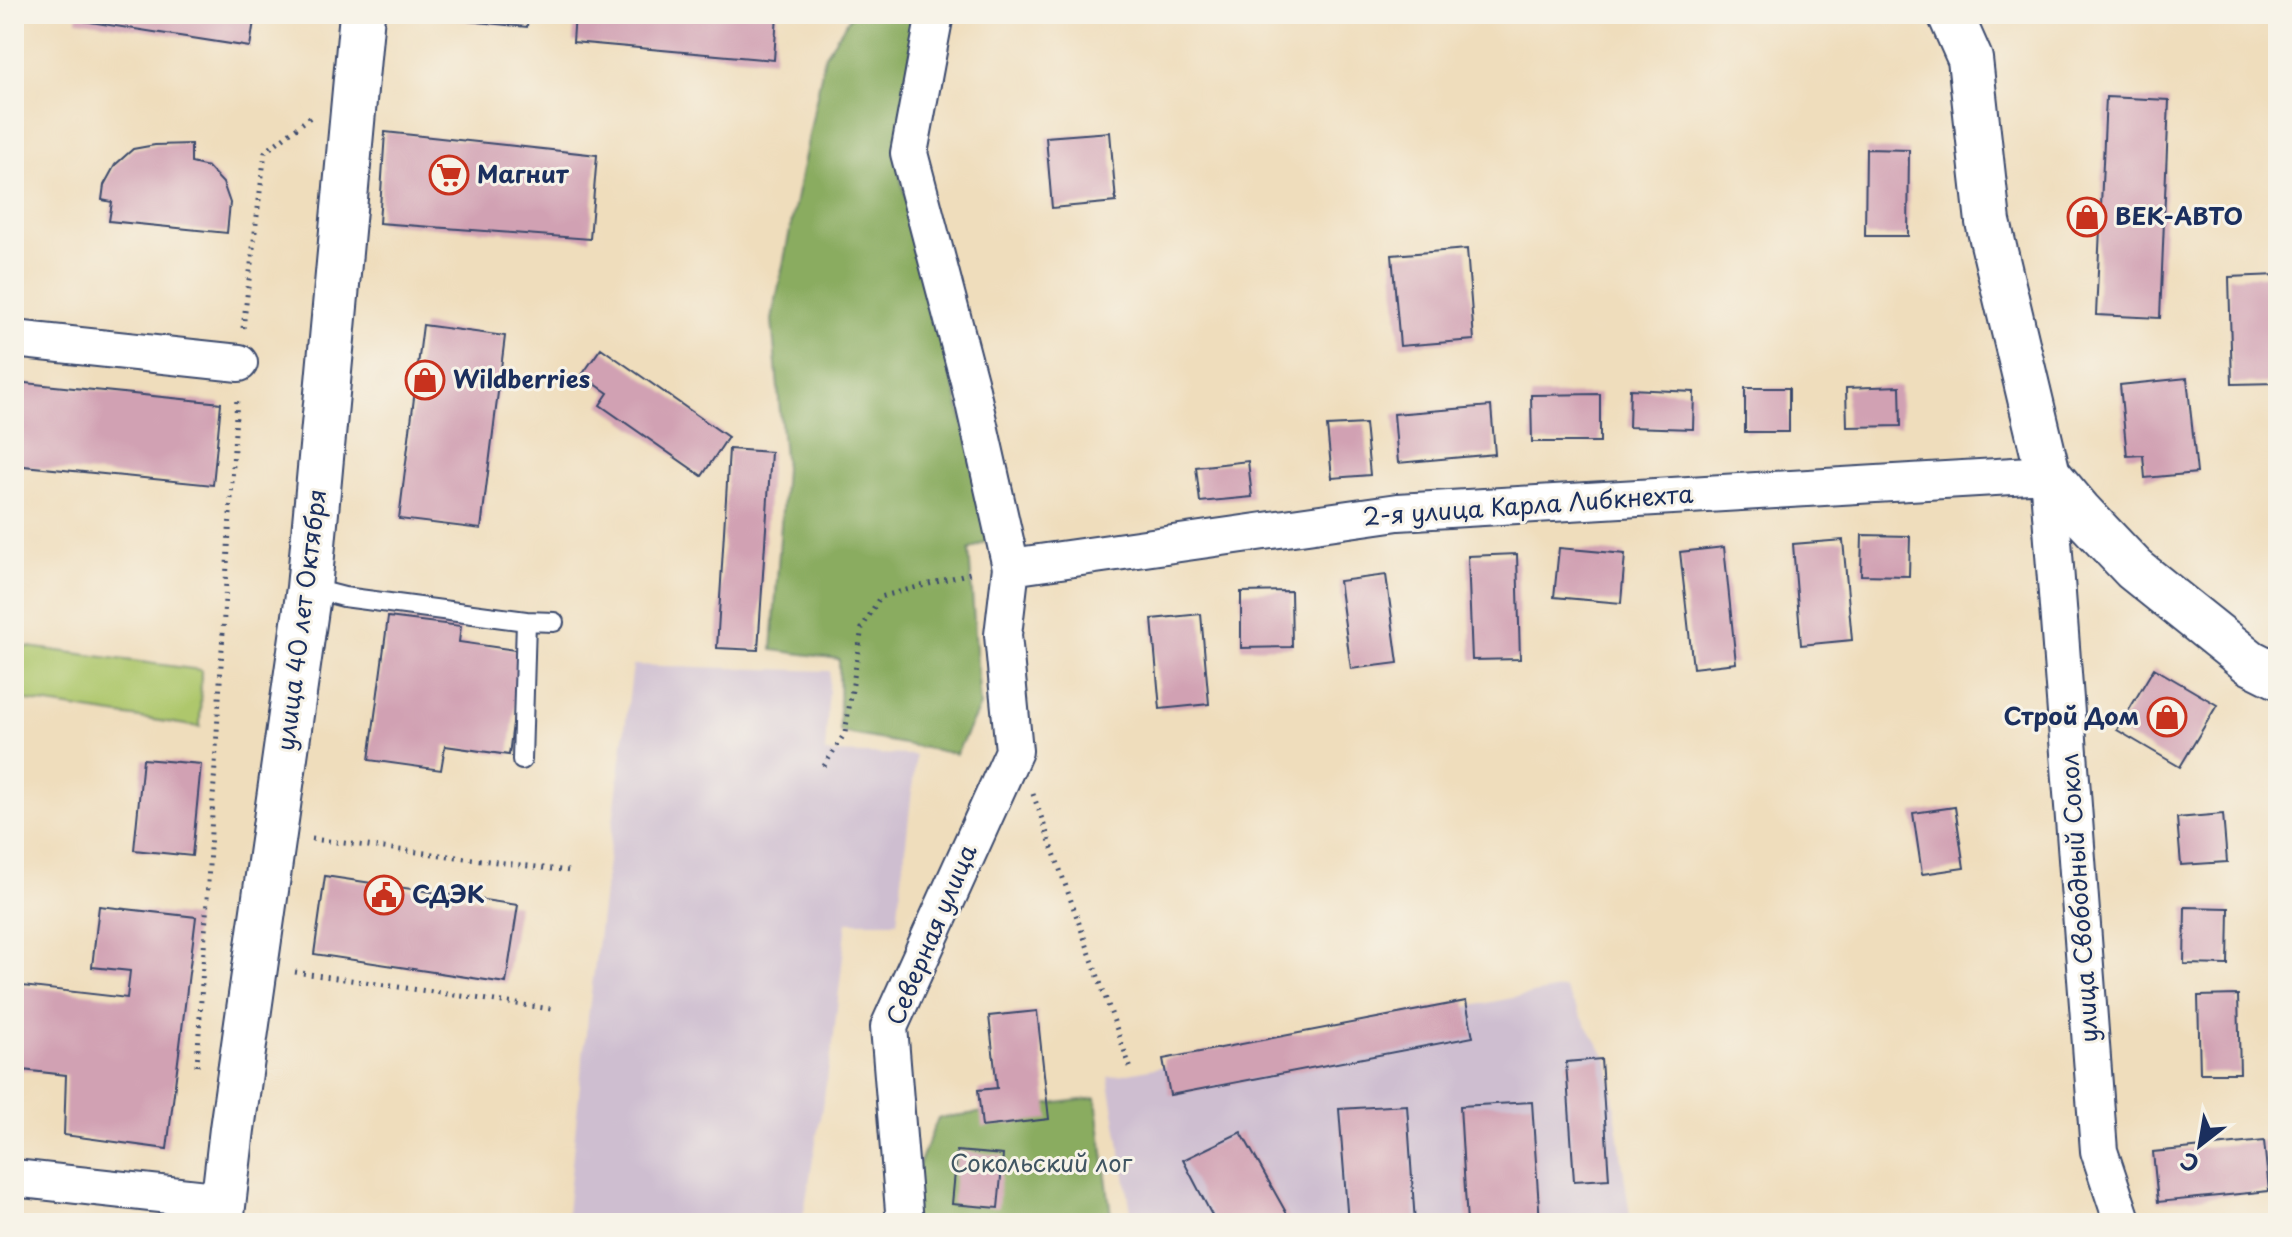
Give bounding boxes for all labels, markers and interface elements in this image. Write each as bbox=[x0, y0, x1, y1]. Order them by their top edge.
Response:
supermarket icon: Магнит bbox=[428, 154, 470, 196]
place label: Магнит bbox=[477, 155, 570, 191]
shop icon: ВЕК-АВТО bbox=[2066, 196, 2108, 238]
place label: ВЕК-АВТО bbox=[2115, 197, 2243, 233]
shop icon: Wildberries bbox=[404, 359, 446, 401]
place label: Wildberries bbox=[453, 360, 590, 396]
street label: 2-я улица Карла Либкнехта bbox=[1361, 475, 1694, 534]
street label: улица 40 лет Октября bbox=[266, 487, 334, 753]
shop icon: Строй Дом bbox=[2146, 696, 2188, 738]
place label: Строй Дом bbox=[2003, 697, 2139, 733]
street label: улица Свободный Сокол bbox=[2050, 752, 2106, 1044]
street label: Северная улица bbox=[876, 838, 984, 1030]
public building icon: СДЭК bbox=[363, 874, 405, 916]
place label: СДЭК bbox=[412, 875, 485, 911]
north arrow bbox=[2160, 1105, 2240, 1185]
park label: Сокольский лог bbox=[950, 1144, 1132, 1180]
text: С bbox=[2173, 1145, 2205, 1182]

